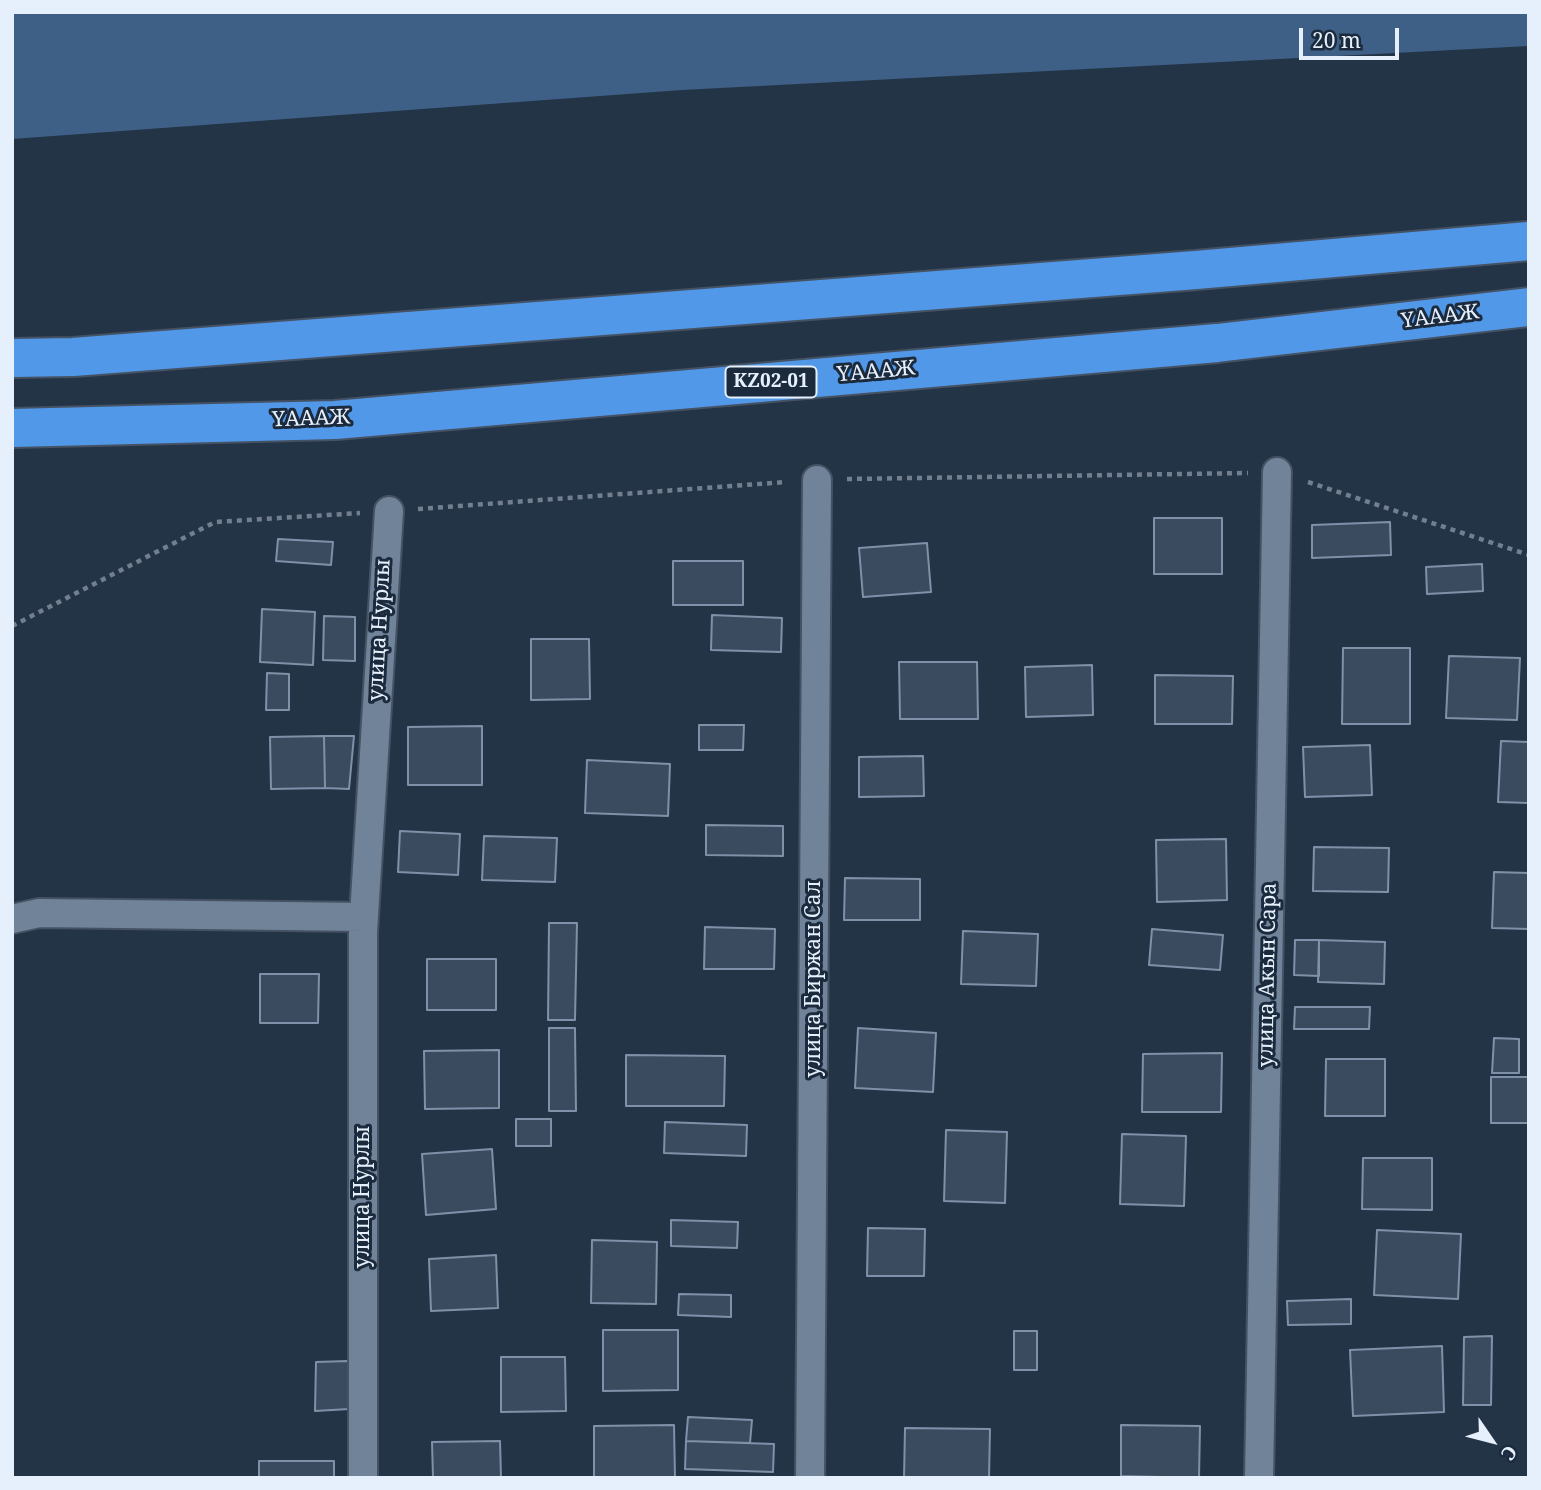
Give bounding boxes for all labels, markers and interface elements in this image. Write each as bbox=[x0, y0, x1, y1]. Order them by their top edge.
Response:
scale bar bbox=[1303, 14, 1403, 58]
text: 20 m bbox=[1312, 26, 1361, 54]
street label: ҮАААЖ bbox=[1400, 300, 1480, 334]
street label: ҮАААЖ bbox=[836, 356, 916, 388]
road number: KZ02-01 bbox=[726, 366, 816, 398]
street label: ҮАААЖ bbox=[272, 405, 350, 433]
street label: улица Нурлы bbox=[364, 558, 396, 702]
street label: улица Биржан Сал bbox=[801, 880, 827, 1078]
street label: улица Акын Сара bbox=[1254, 883, 1282, 1067]
street label: улица Нурлы bbox=[350, 1126, 376, 1268]
north arrow bbox=[1457, 1406, 1527, 1476]
text: С bbox=[1495, 1440, 1523, 1466]

